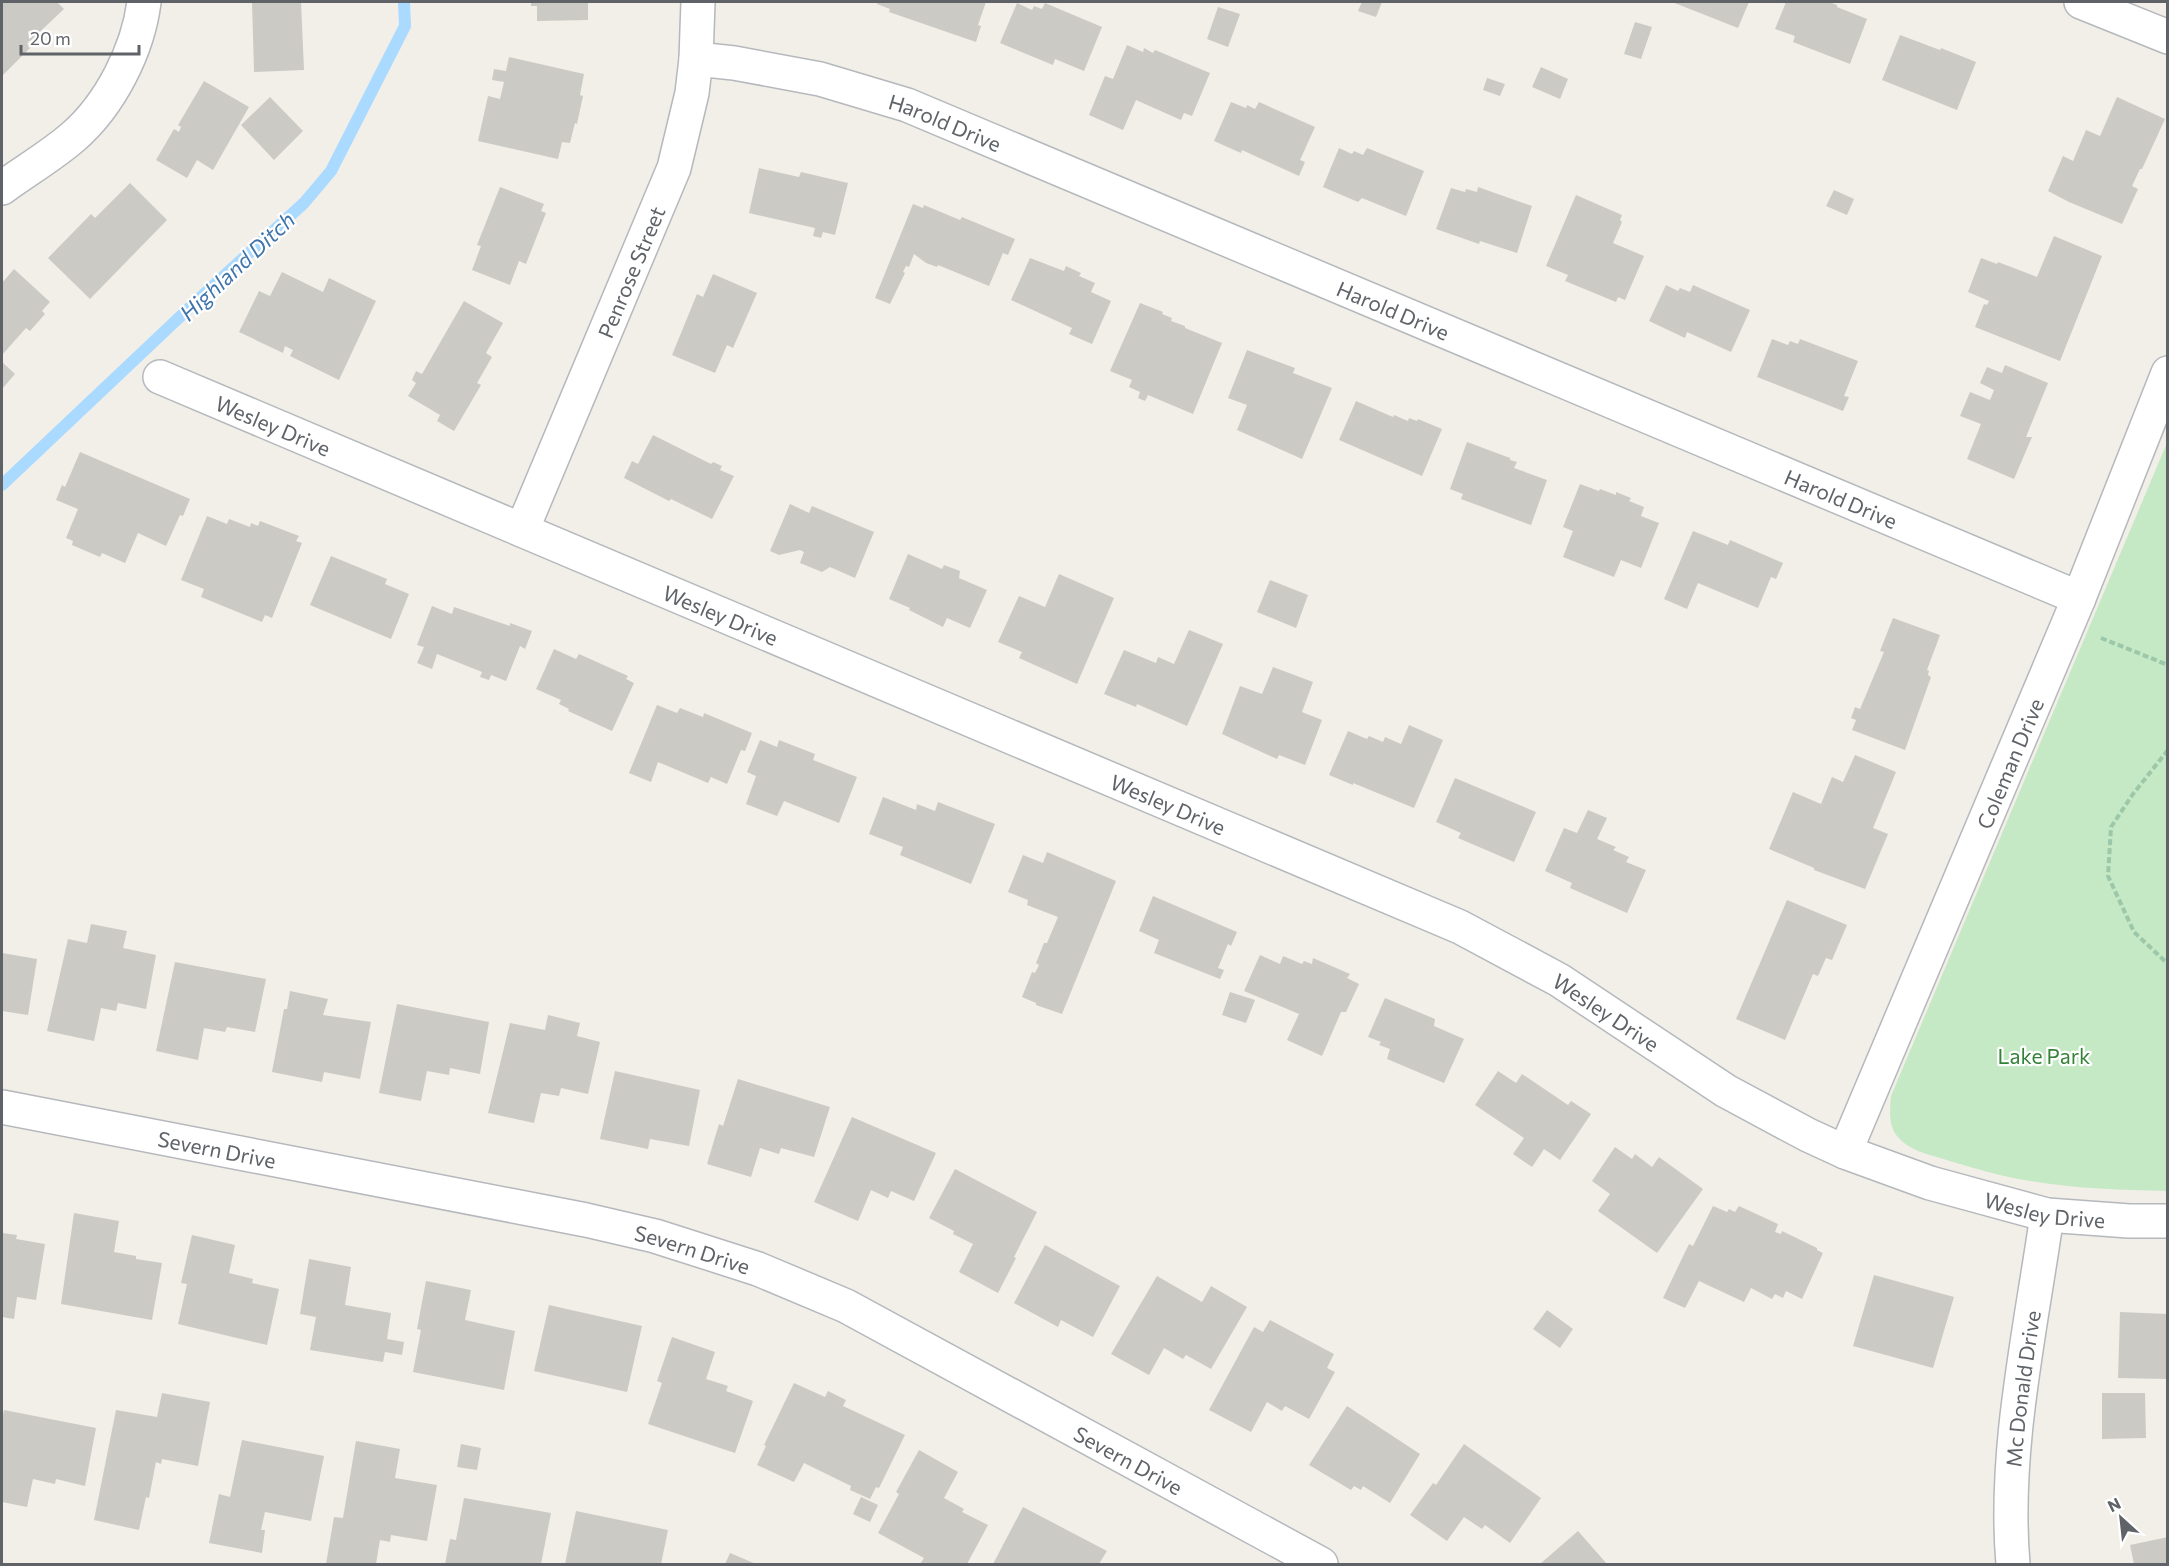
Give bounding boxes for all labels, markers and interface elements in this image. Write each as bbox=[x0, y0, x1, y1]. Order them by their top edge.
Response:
scale bar bbox=[21, 18, 140, 56]
text: 20 m bbox=[30, 27, 71, 49]
street label: Harold Drive bbox=[886, 88, 1005, 156]
street label: Penrose Street bbox=[592, 202, 669, 341]
water label: Highland Ditch bbox=[174, 206, 300, 326]
street label: Harold Drive bbox=[1333, 275, 1453, 344]
street label: Wesley Drive bbox=[212, 390, 335, 460]
street label: Harold Drive bbox=[1781, 463, 1901, 533]
street label: Wesley Drive bbox=[660, 579, 782, 650]
street label: Coleman Drive bbox=[1971, 694, 2048, 832]
street label: Wesley Drive bbox=[1107, 768, 1230, 839]
street label: Wesley Drive bbox=[1549, 967, 1664, 1056]
park label: Lake Park bbox=[1998, 1043, 2090, 1068]
street label: Severn Drive bbox=[156, 1125, 278, 1172]
street label: Wesley Drive bbox=[1982, 1186, 2106, 1232]
street label: Severn Drive bbox=[632, 1219, 753, 1278]
street label: Mc Donald Drive bbox=[2000, 1308, 2044, 1468]
street label: Severn Drive bbox=[1070, 1420, 1187, 1499]
north arrow bbox=[2091, 1488, 2151, 1548]
text: N bbox=[2104, 1493, 2124, 1515]

